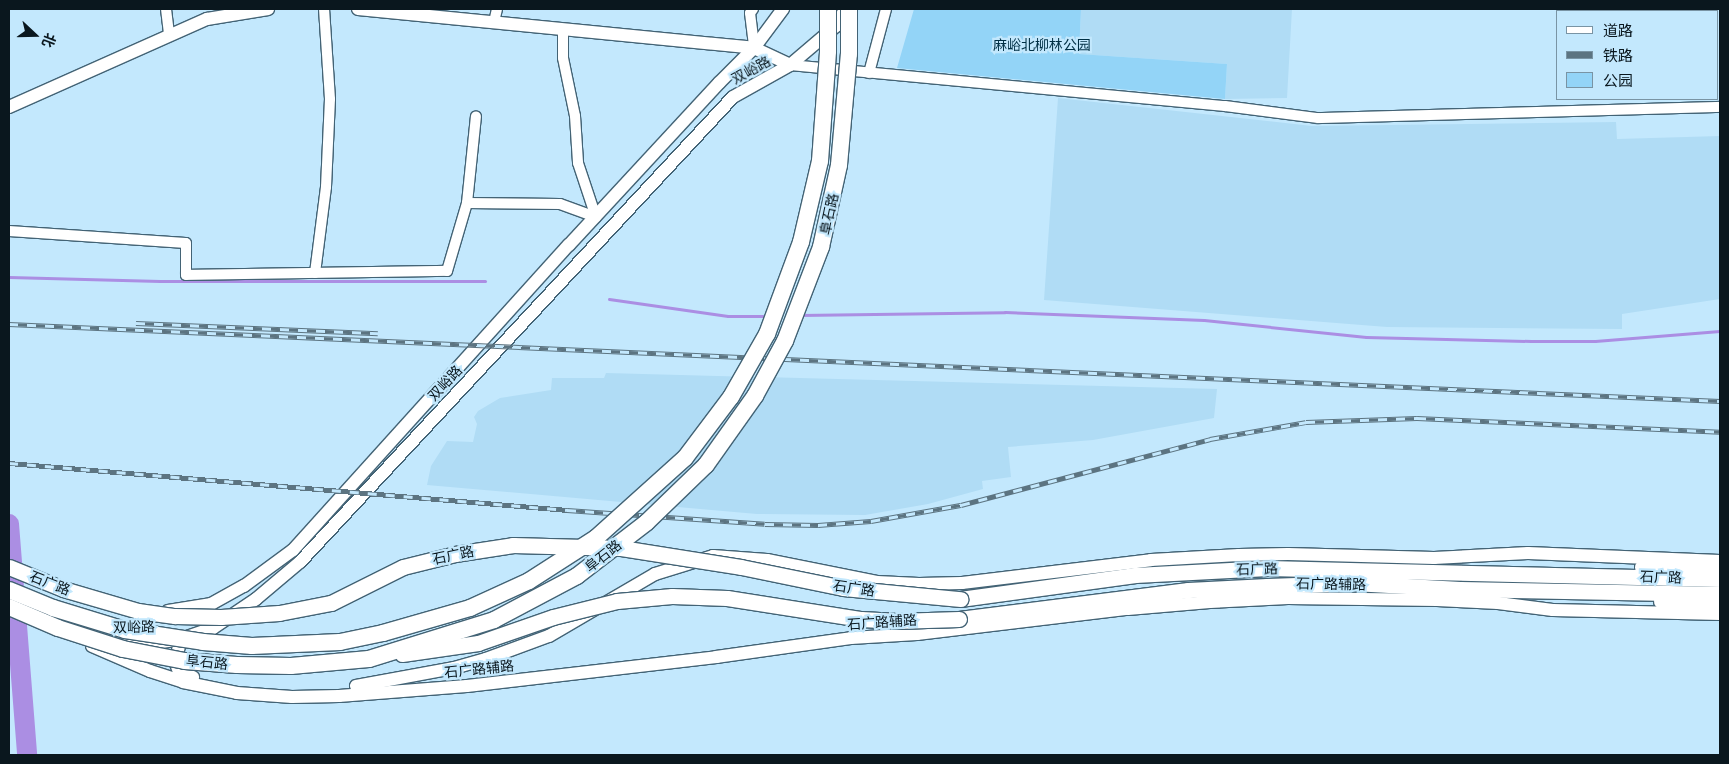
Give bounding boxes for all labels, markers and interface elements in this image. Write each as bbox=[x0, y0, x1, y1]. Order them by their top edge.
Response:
north arrow bbox=[10, 10, 60, 60]
legend bbox=[1556, 10, 1719, 100]
text: 道路 bbox=[1603, 22, 1633, 40]
text: 北 bbox=[39, 31, 59, 50]
park label: 麻峪北柳林公园 bbox=[993, 37, 1091, 53]
text: 铁路 bbox=[1603, 47, 1633, 65]
street label: 双峪路 bbox=[729, 52, 773, 88]
text: 公园 bbox=[1603, 72, 1633, 90]
street label: 阜石路 bbox=[816, 192, 842, 236]
street label: 双峪路 bbox=[425, 362, 465, 404]
street label: 阜石路 bbox=[581, 536, 625, 576]
street label: 石广路 bbox=[431, 542, 475, 568]
street label: 石广路 bbox=[1236, 560, 1278, 578]
street label: 石广路 bbox=[27, 568, 73, 598]
street label: 石广路 bbox=[1640, 568, 1682, 586]
street label: 石广路辅路 bbox=[1296, 575, 1366, 593]
street label: 石广路 bbox=[832, 577, 876, 599]
street label: 石广路辅路 bbox=[846, 611, 918, 633]
street label: 双峪路 bbox=[113, 618, 155, 636]
street label: 阜石路 bbox=[185, 651, 229, 673]
street label: 石广路辅路 bbox=[443, 657, 515, 681]

